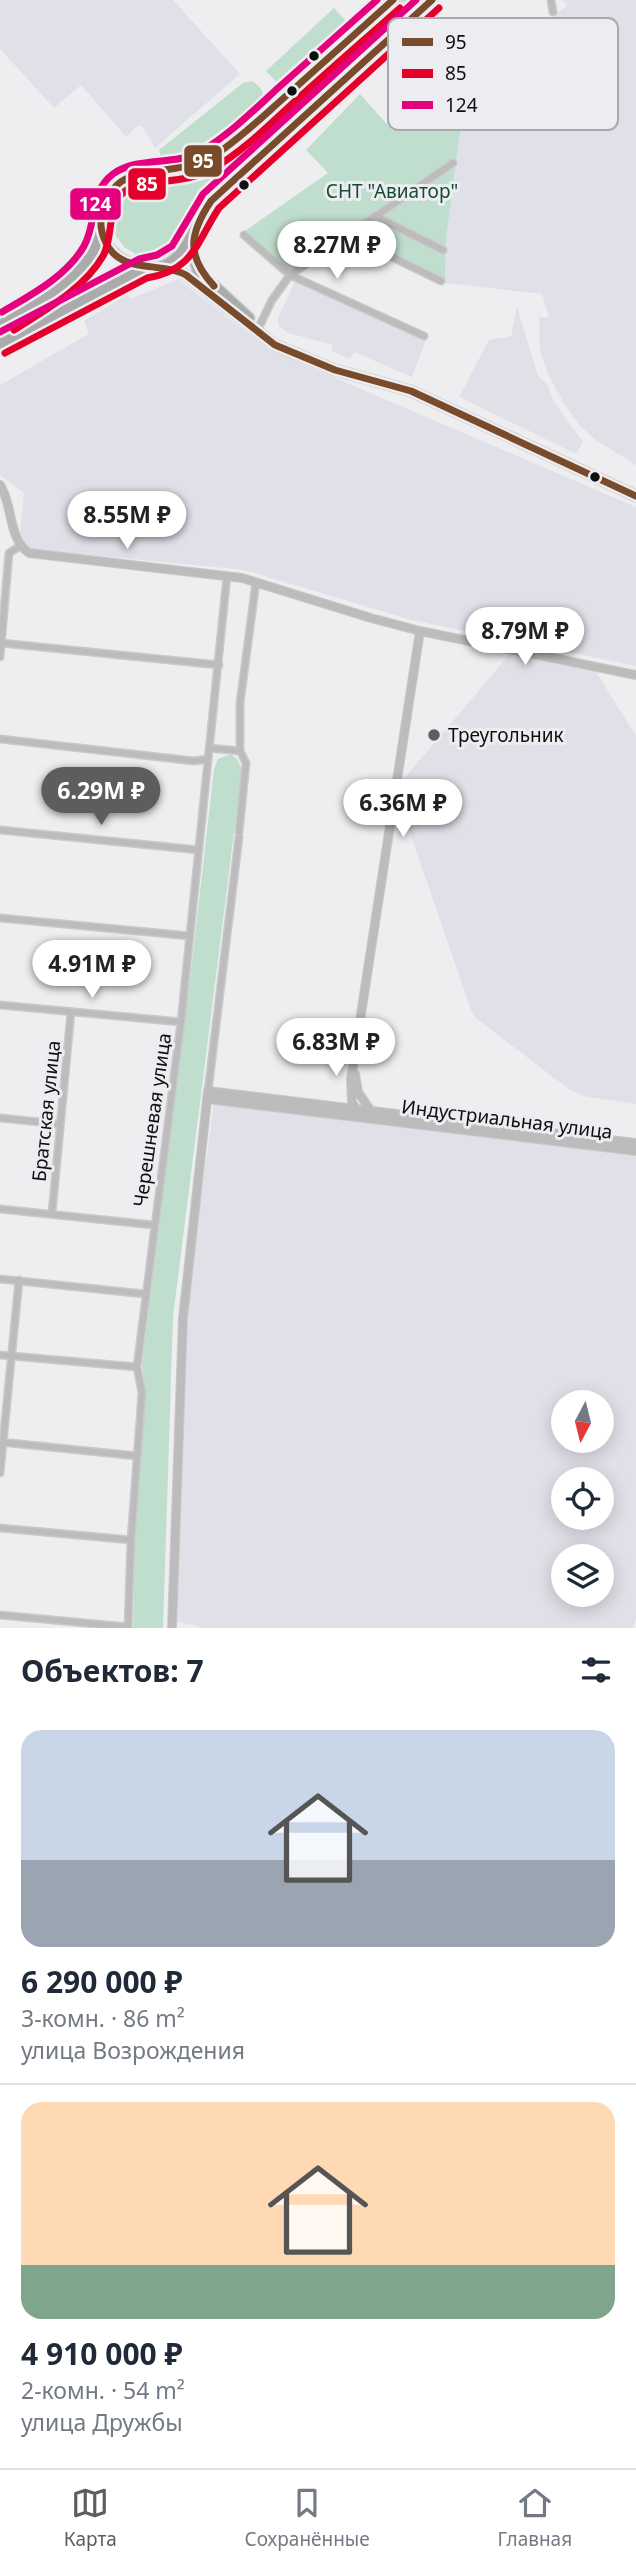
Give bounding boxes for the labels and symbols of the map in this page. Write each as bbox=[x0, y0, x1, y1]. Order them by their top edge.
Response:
legend bbox=[388, 18, 618, 130]
text: 95 bbox=[445, 29, 467, 55]
unlabelled marker bbox=[307, 49, 321, 63]
text: 85 bbox=[445, 60, 467, 86]
unlabelled marker bbox=[285, 84, 299, 98]
text: 124 bbox=[445, 92, 478, 118]
line badge: 95 bbox=[183, 144, 223, 178]
text: 95 bbox=[192, 148, 214, 174]
line badge: 85 bbox=[127, 167, 167, 201]
text: 85 bbox=[136, 171, 158, 197]
unlabelled marker bbox=[237, 178, 251, 192]
park label: СНТ "Авиатор" bbox=[326, 178, 458, 204]
line badge: 124 bbox=[69, 187, 122, 221]
text: 124 bbox=[79, 191, 111, 217]
pin: 8.27M ₽ bbox=[272, 222, 402, 281]
unlabelled marker bbox=[588, 470, 602, 484]
pin: 8.55M ₽ bbox=[62, 491, 192, 551]
pin: 8.79M ₽ bbox=[460, 608, 590, 667]
place label: Треугольник bbox=[448, 722, 564, 748]
marker: Треугольник bbox=[426, 727, 442, 743]
pin: 6.29M ₽ bbox=[36, 768, 166, 827]
pin: 6.36M ₽ bbox=[338, 780, 468, 839]
pin: 4.91M ₽ bbox=[27, 940, 157, 1000]
pin: 6.83M ₽ bbox=[271, 1018, 401, 1078]
street label: Черешневая улица bbox=[127, 1031, 177, 1209]
street label: Братская улица bbox=[26, 1039, 66, 1183]
street label: Индустриальная улица bbox=[400, 1093, 614, 1145]
north arrow bbox=[551, 1390, 614, 1452]

